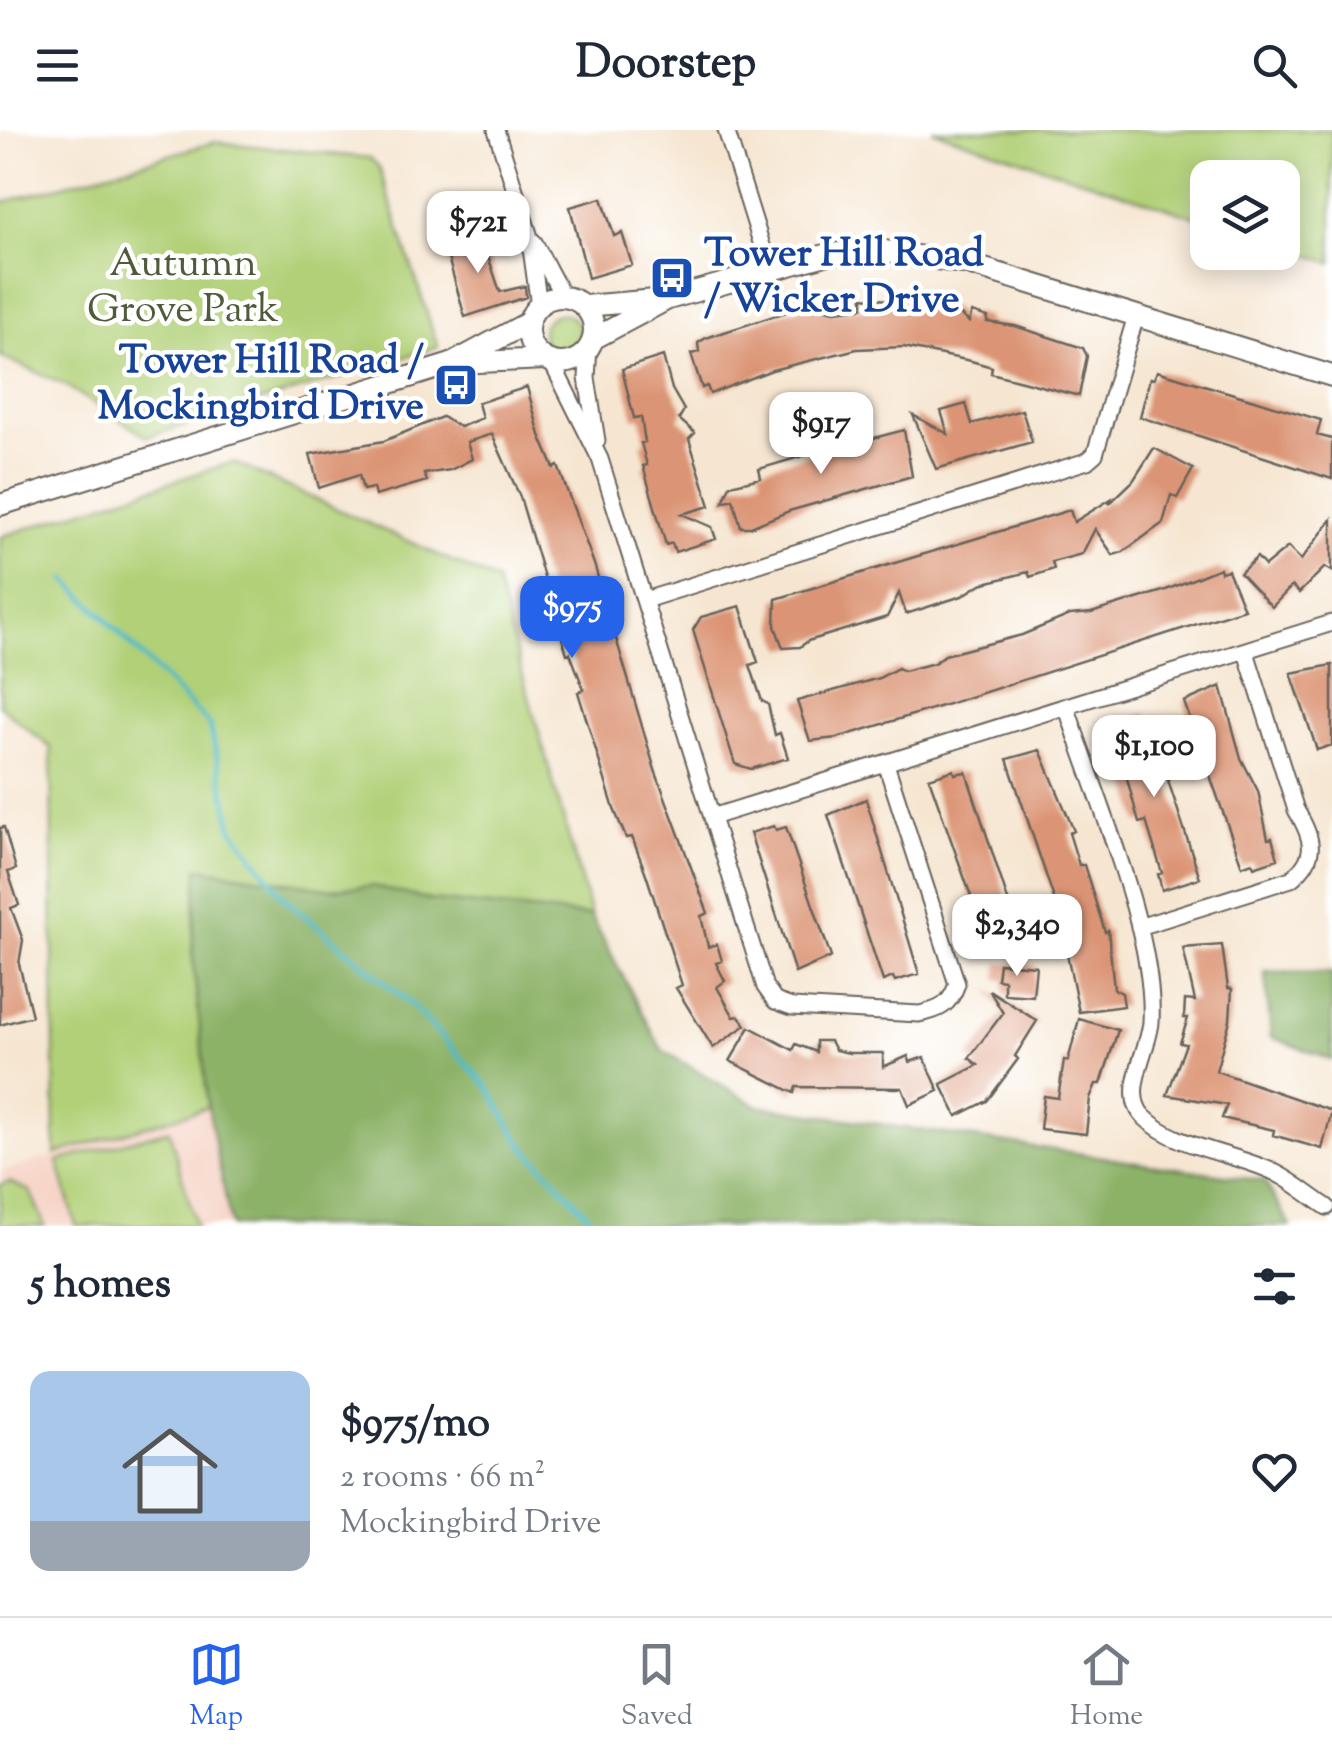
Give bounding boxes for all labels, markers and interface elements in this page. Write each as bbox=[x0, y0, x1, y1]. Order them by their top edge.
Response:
text: Doorstep bbox=[576, 33, 756, 98]
icon: menu bbox=[30, 38, 85, 93]
icon: search bbox=[1247, 38, 1302, 93]
map controls bbox=[1190, 160, 1300, 270]
button: layers bbox=[1190, 160, 1300, 270]
pin: $721 bbox=[419, 191, 537, 276]
text: $721 bbox=[449, 200, 507, 246]
place label: Tower Hill Road / Wicker Drive bbox=[704, 227, 984, 330]
park label: Autumn Grove Park bbox=[87, 237, 279, 340]
bus stop icon: Tower Hill Road / Wicker Drive bbox=[649, 255, 695, 301]
place label: Tower Hill Road / Mockingbird Drive bbox=[97, 334, 424, 437]
bus stop icon: Tower Hill Road / Mockingbird Drive bbox=[433, 362, 479, 408]
pin: $917 bbox=[762, 392, 880, 477]
text: $917 bbox=[791, 401, 851, 447]
pin: $975 bbox=[513, 576, 631, 661]
text: $975 bbox=[542, 585, 602, 631]
pin: $1,100 bbox=[1073, 715, 1235, 800]
text: $1,100 bbox=[1114, 724, 1194, 770]
pin: $2,340 bbox=[936, 894, 1098, 979]
text: $2,340 bbox=[974, 903, 1060, 949]
text: 5 homes bbox=[30, 1256, 171, 1316]
icon: filters bbox=[1247, 1259, 1302, 1314]
text: $975/mo bbox=[340, 1395, 490, 1455]
icon: home bbox=[110, 1411, 230, 1531]
icon: heart bbox=[1247, 1444, 1302, 1499]
text: 2 rooms · 66 m² bbox=[340, 1455, 545, 1501]
text: Mockingbird Drive bbox=[340, 1501, 601, 1547]
tab: Map bbox=[189, 1637, 244, 1737]
tab: Saved bbox=[621, 1637, 693, 1737]
tab: Home bbox=[1070, 1637, 1143, 1737]

